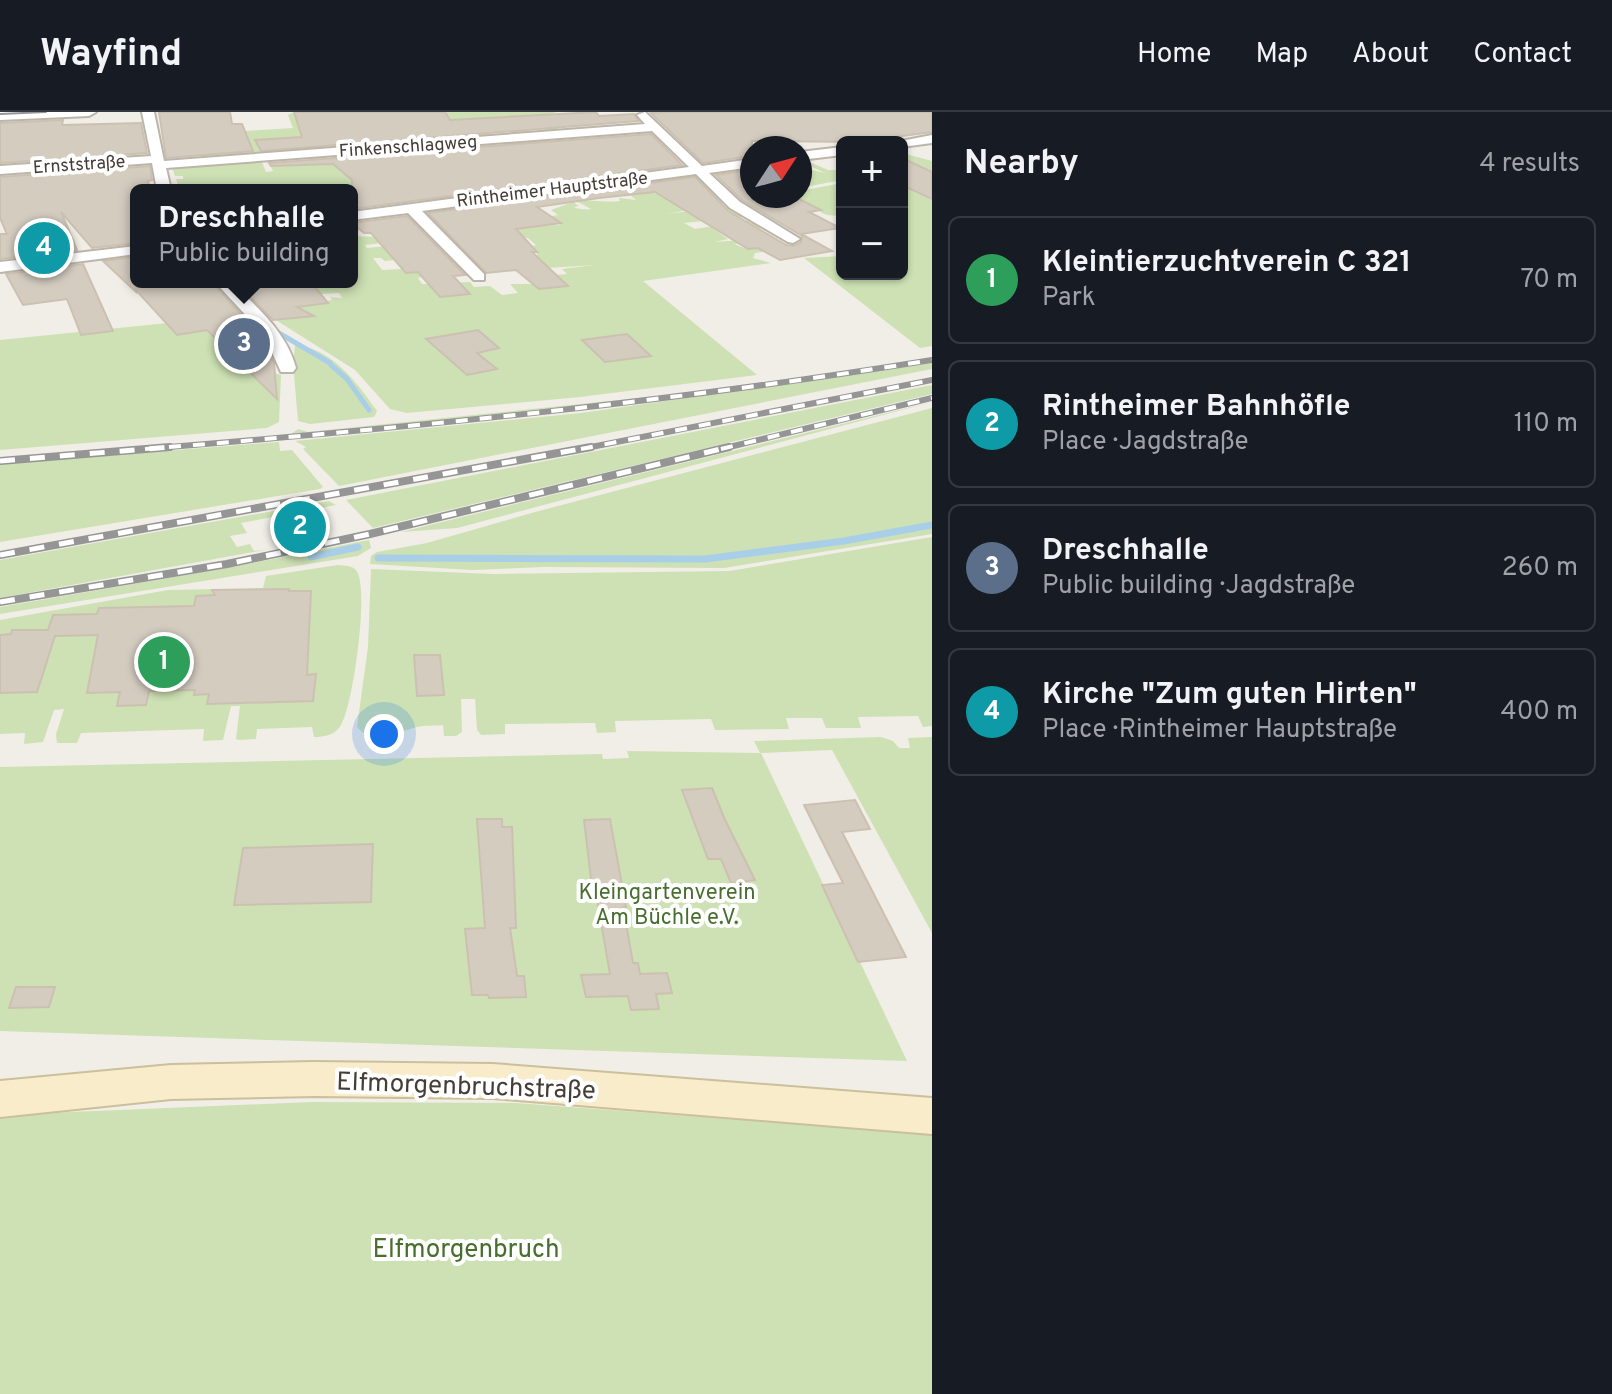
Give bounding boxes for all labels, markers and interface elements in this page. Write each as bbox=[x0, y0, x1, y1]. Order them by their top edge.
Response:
text: Wayfind bbox=[40, 31, 182, 80]
text: Home bbox=[1137, 37, 1211, 73]
text: Map bbox=[1255, 37, 1308, 73]
text: About bbox=[1352, 37, 1429, 73]
text: Contact bbox=[1473, 37, 1572, 73]
street label: Finkenschlagweg bbox=[338, 131, 478, 164]
north arrow bbox=[740, 136, 812, 208]
map controls bbox=[836, 136, 908, 280]
button: + bbox=[836, 136, 908, 208]
text: Nearby bbox=[964, 143, 1079, 186]
text: 4 results bbox=[1479, 148, 1580, 181]
street label: Ernststraße bbox=[32, 151, 126, 180]
street label: Rintheimer Hauptstraße bbox=[455, 167, 649, 214]
popup bbox=[130, 184, 358, 288]
text: Dreschhalle bbox=[158, 201, 325, 238]
button: − bbox=[836, 208, 908, 280]
pin: 4 bbox=[18, 218, 70, 278]
text: Public building bbox=[158, 238, 330, 271]
text: Kleintierzuchtverein C 321 bbox=[1042, 245, 1411, 282]
text: 1 bbox=[987, 264, 997, 297]
text: 70 m bbox=[1520, 264, 1578, 297]
text: Park bbox=[1042, 282, 1096, 315]
pin: 3 bbox=[218, 314, 270, 374]
text: Rintheimer Bahnhöfle bbox=[1042, 389, 1350, 426]
text: 2 bbox=[984, 408, 1000, 441]
text: 110 m bbox=[1514, 408, 1578, 441]
text: Place · Jagdstraße bbox=[1042, 426, 1248, 459]
pin: 2 bbox=[274, 497, 326, 557]
text: Dreschhalle bbox=[1042, 533, 1209, 570]
text: 3 bbox=[984, 552, 1000, 585]
text: 260 m bbox=[1502, 552, 1578, 585]
text: Public building · Jagdstraße bbox=[1042, 570, 1355, 603]
pin: 1 bbox=[138, 632, 190, 692]
text: Kirche "Zum guten Hirten" bbox=[1042, 677, 1417, 714]
text: 4 bbox=[984, 696, 1000, 729]
text: 400 m bbox=[1501, 696, 1578, 729]
your location bbox=[364, 714, 404, 754]
text: Place · Rintheimer Hauptstraße bbox=[1042, 714, 1397, 747]
park label: Kleingartenverein Am Büchle e.V. bbox=[578, 880, 756, 932]
street label: Elfmorgenbruchstraße bbox=[336, 1066, 596, 1109]
park label: Elfmorgenbruch bbox=[372, 1234, 560, 1267]

